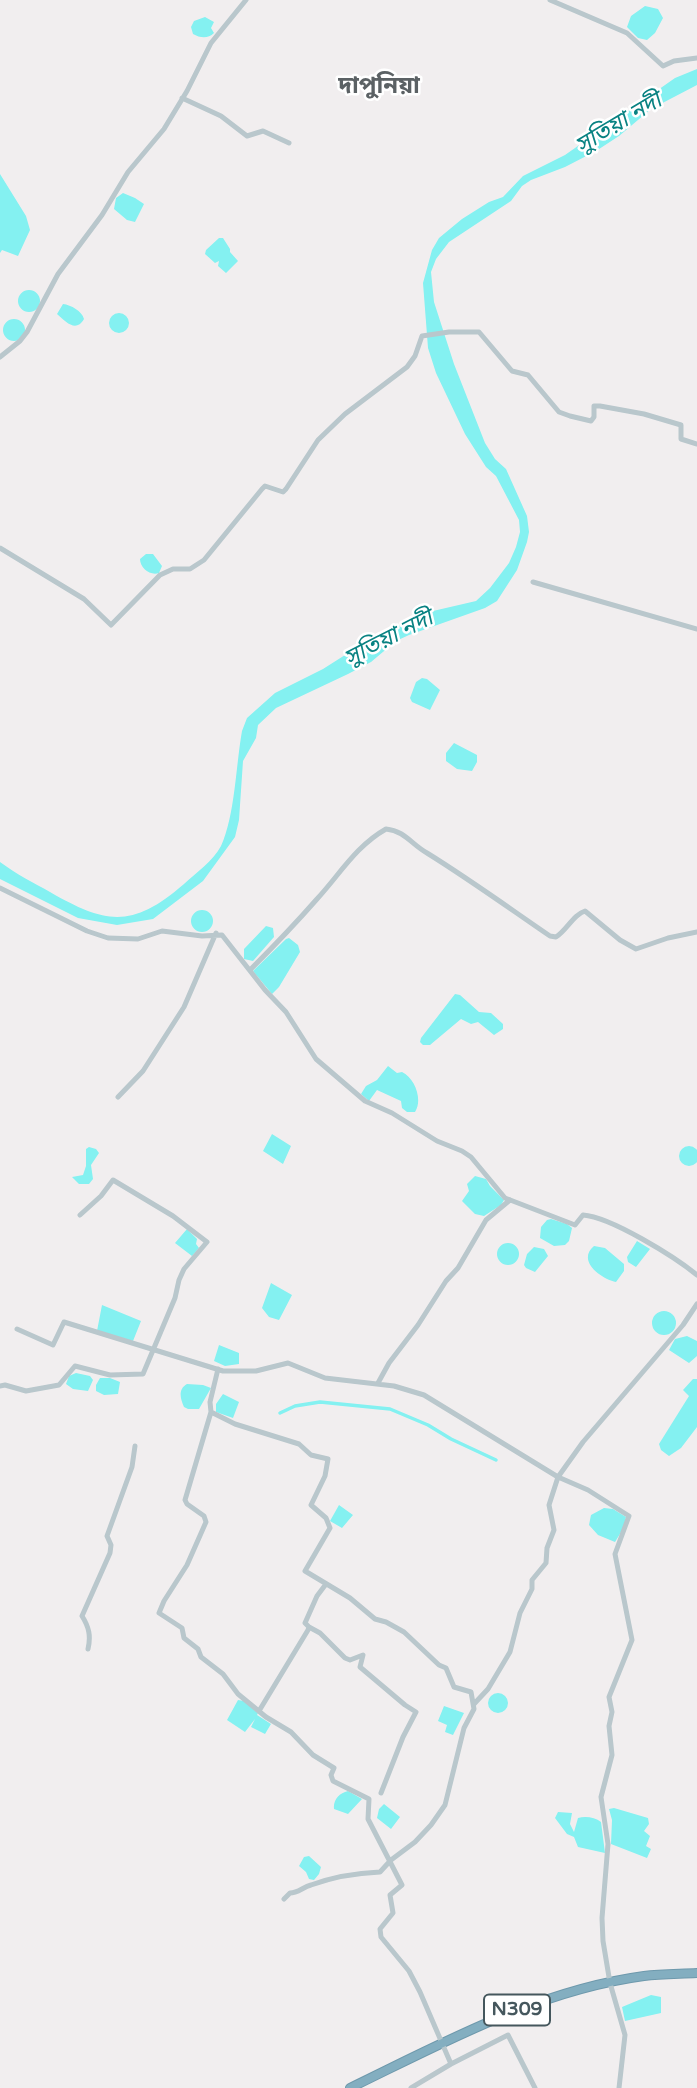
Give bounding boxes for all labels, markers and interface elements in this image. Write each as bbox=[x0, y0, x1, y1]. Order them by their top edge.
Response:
district label: দাপুনিয়া bbox=[338, 73, 420, 101]
water label: সুতিয়া নদী bbox=[571, 87, 667, 161]
water label: সুতিয়া নদী bbox=[340, 605, 438, 673]
road number: N309 bbox=[484, 1994, 550, 2026]

